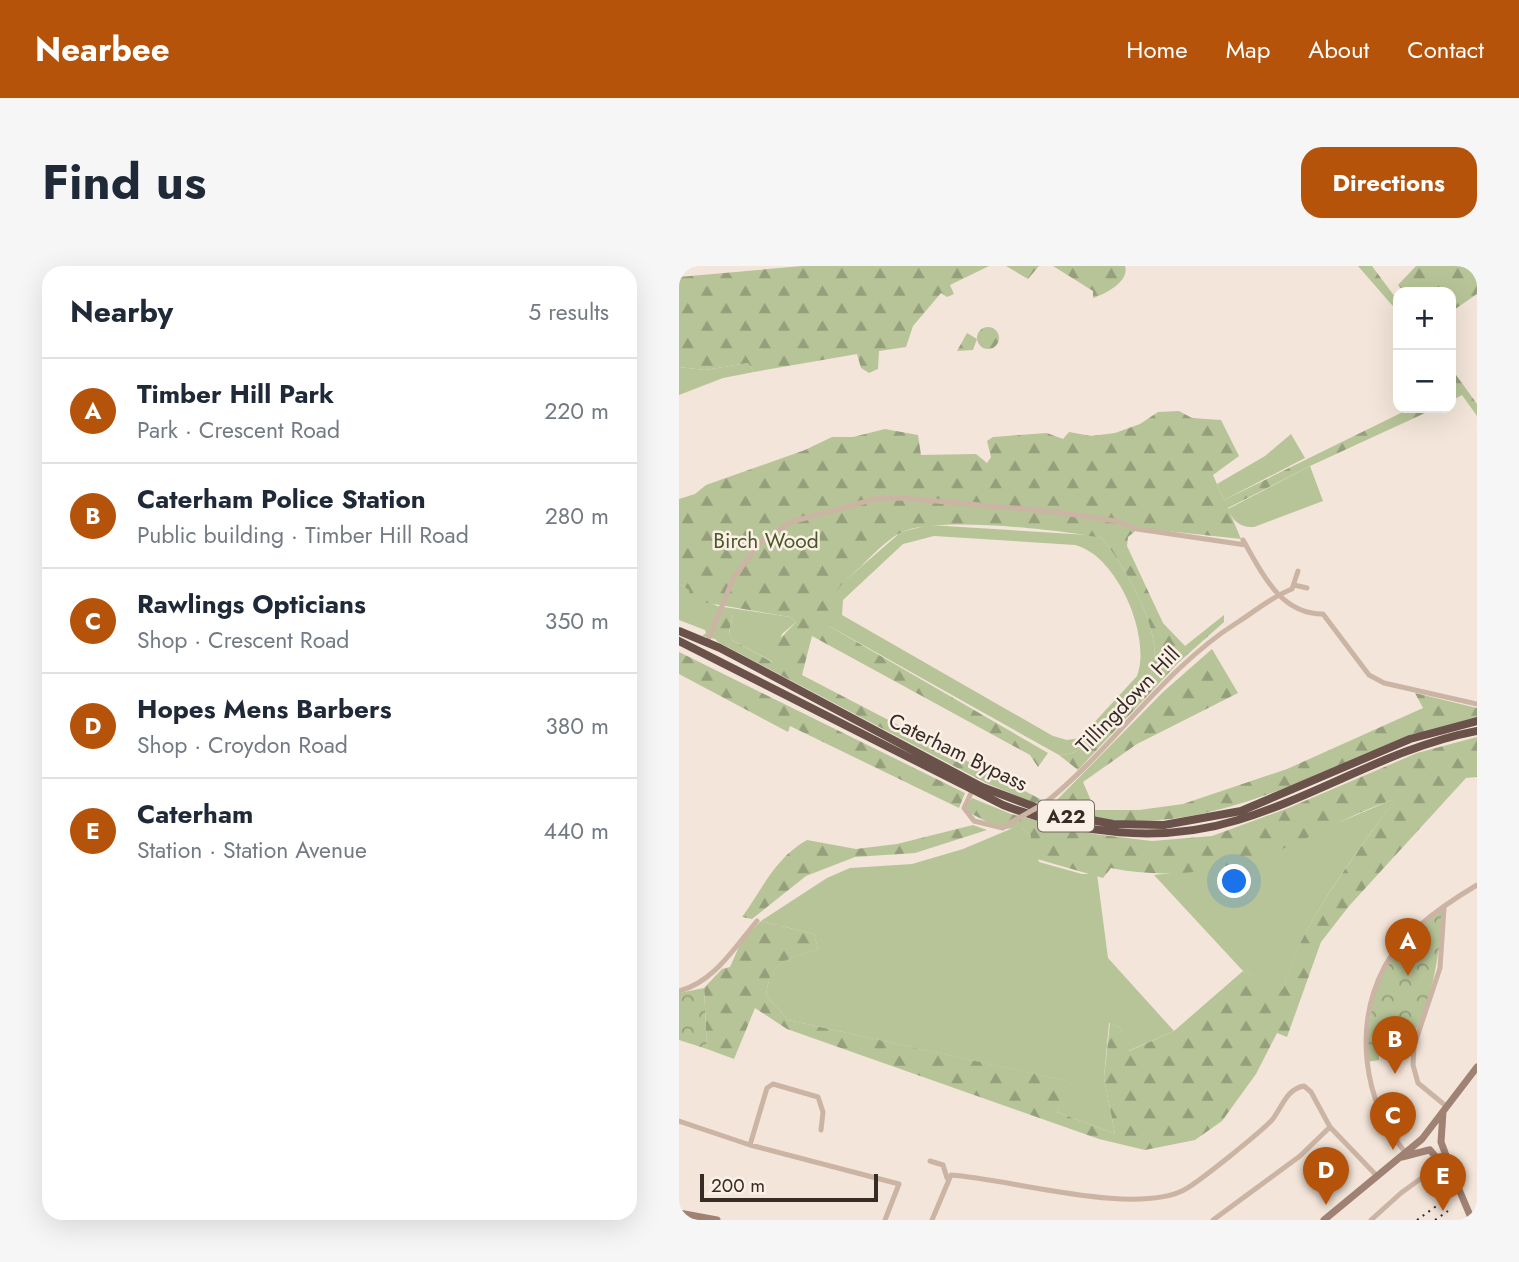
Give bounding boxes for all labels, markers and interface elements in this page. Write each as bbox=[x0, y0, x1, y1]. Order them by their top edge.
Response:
text: Nearbee bbox=[35, 26, 170, 73]
text: Home bbox=[1126, 32, 1188, 67]
text: Map bbox=[1226, 32, 1270, 67]
text: About bbox=[1308, 32, 1369, 67]
text: Contact bbox=[1407, 32, 1484, 67]
text: Find us bbox=[42, 147, 206, 217]
button: Directions bbox=[1301, 147, 1477, 218]
map controls bbox=[1393, 287, 1456, 413]
button: + bbox=[1393, 287, 1456, 350]
text: Nearby bbox=[70, 290, 173, 333]
text: 5 results bbox=[528, 295, 609, 329]
button: − bbox=[1393, 350, 1456, 413]
text: Timber Hill Park bbox=[137, 375, 334, 413]
text: A bbox=[85, 394, 101, 428]
text: 220 m bbox=[544, 394, 609, 428]
text: Park · Crescent Road bbox=[137, 413, 340, 447]
text: Caterham Police Station bbox=[137, 480, 426, 518]
text: B bbox=[85, 499, 101, 533]
text: 280 m bbox=[545, 499, 609, 533]
text: Public building · Timber Hill Road bbox=[137, 518, 469, 552]
park label: Birch Wood bbox=[713, 526, 819, 556]
text: Rawlings Opticians bbox=[137, 585, 366, 623]
text: C bbox=[85, 604, 101, 638]
text: 350 m bbox=[545, 604, 609, 638]
text: Shop · Crescent Road bbox=[137, 623, 349, 657]
street label: Tillingdown Hill bbox=[1069, 640, 1187, 760]
text: Hopes Mens Barbers bbox=[137, 690, 392, 728]
street label: Caterham Bypass bbox=[883, 705, 1033, 799]
text: D bbox=[85, 709, 101, 743]
text: 380 m bbox=[545, 709, 609, 743]
text: Shop · Croydon Road bbox=[137, 728, 348, 762]
text: Caterham bbox=[137, 795, 253, 833]
road number: A22 bbox=[1038, 800, 1094, 832]
text: E bbox=[86, 814, 100, 848]
text: 440 m bbox=[544, 814, 609, 848]
text: Station · Station Avenue bbox=[137, 833, 367, 867]
your location bbox=[1217, 864, 1251, 898]
pin: A bbox=[1385, 918, 1431, 976]
pin: B bbox=[1372, 1016, 1418, 1074]
pin: C bbox=[1370, 1092, 1416, 1150]
pin: D bbox=[1303, 1147, 1349, 1205]
pin: E bbox=[1420, 1153, 1466, 1211]
scale bar bbox=[700, 1171, 879, 1203]
text: 200 m bbox=[711, 1172, 765, 1199]

